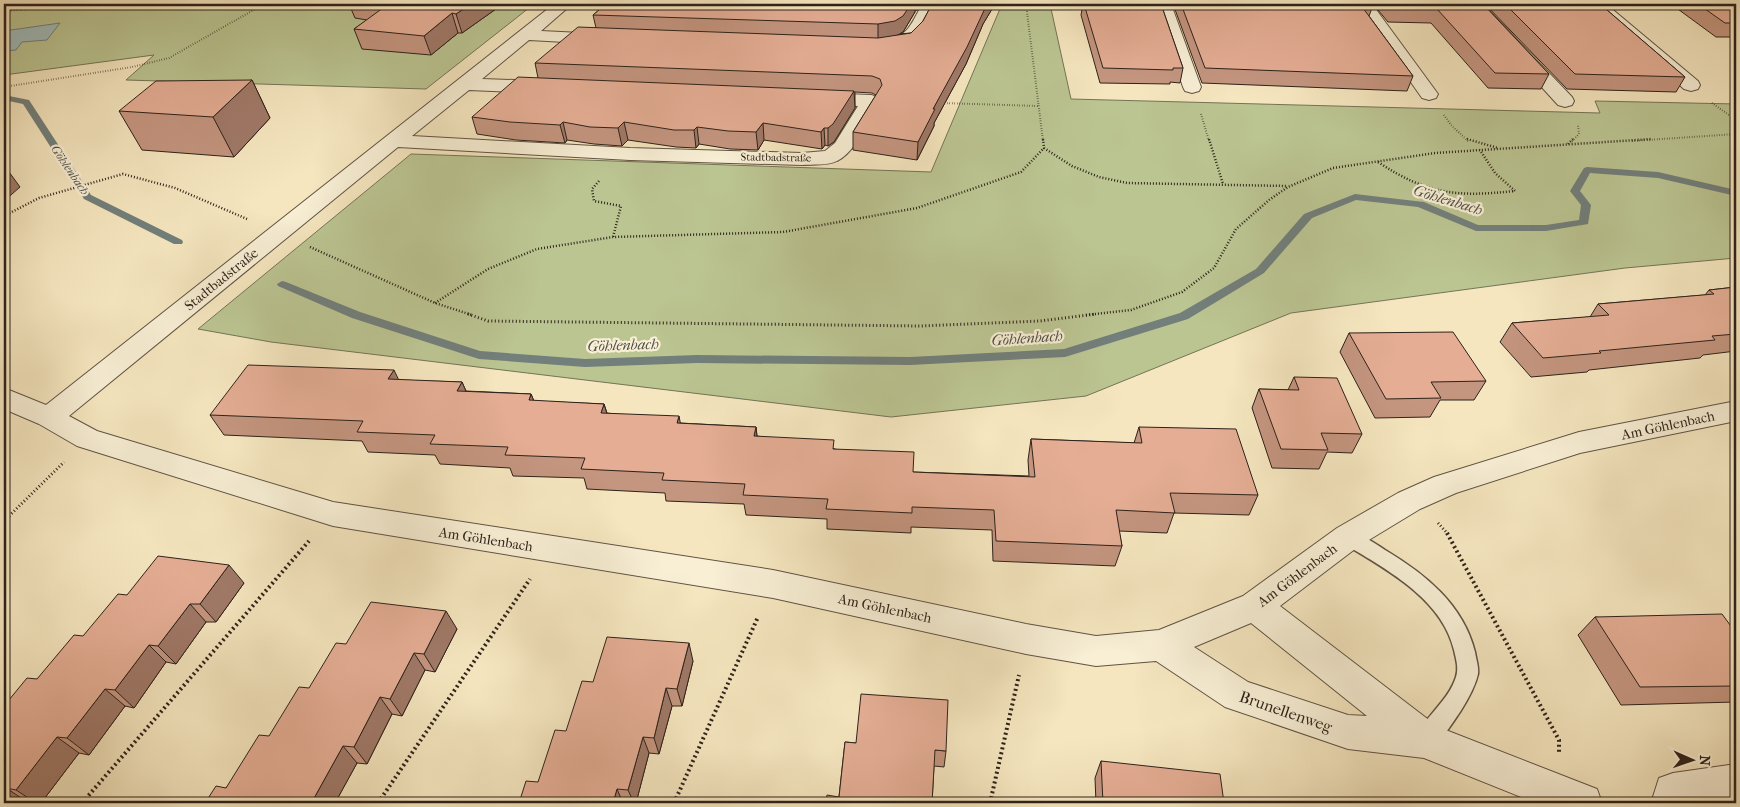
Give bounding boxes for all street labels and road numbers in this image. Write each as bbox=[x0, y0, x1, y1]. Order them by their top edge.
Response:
street label: Stadtbadstraße bbox=[741, 150, 812, 165]
street label: Stadtbadstraße bbox=[181, 244, 262, 314]
street label: Am Göhlenbach bbox=[1619, 407, 1716, 444]
street label: Am Göhlenbach bbox=[437, 524, 534, 555]
street label: Am Göhlenbach bbox=[1253, 540, 1340, 611]
street label: Am Göhlenbach bbox=[836, 590, 933, 627]
street label: Brunellenweg bbox=[1237, 687, 1335, 736]

